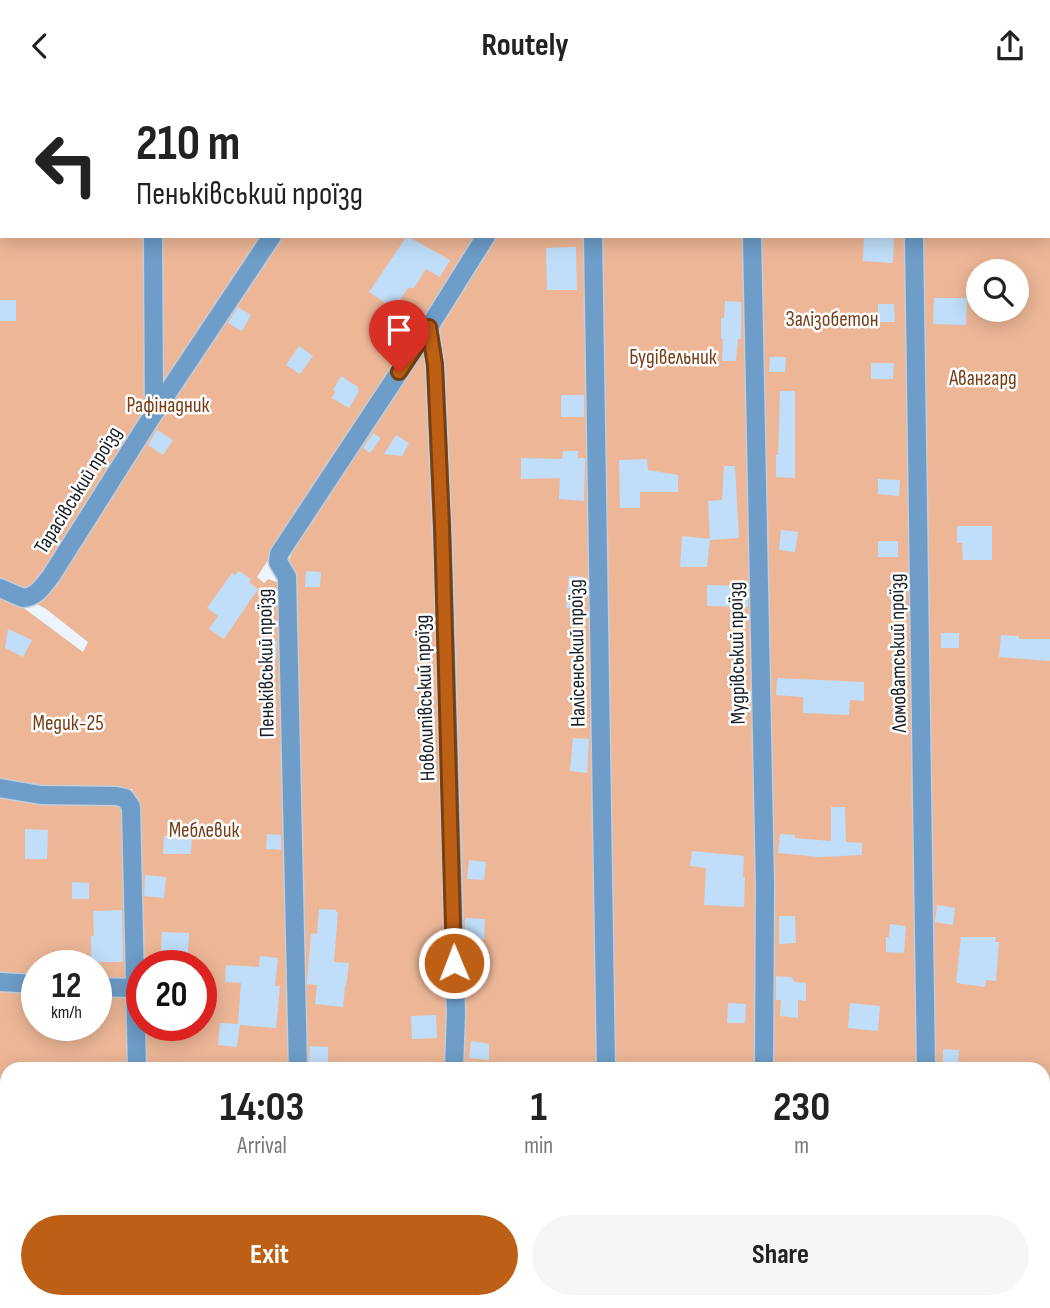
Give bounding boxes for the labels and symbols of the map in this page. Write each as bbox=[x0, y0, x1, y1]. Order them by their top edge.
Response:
pin bbox=[369, 300, 429, 372]
park label: Залізобетон bbox=[785, 307, 879, 332]
park label: Будівельник bbox=[629, 345, 717, 370]
park label: Авангард bbox=[948, 366, 1017, 391]
park label: Рафінадник bbox=[127, 393, 210, 418]
street label: Тарасівський проїзд bbox=[29, 422, 127, 558]
street label: Ломоватський проїзд bbox=[884, 573, 912, 734]
street label: Налісенський проїзд bbox=[563, 579, 591, 727]
street label: Мудрівський проїзд bbox=[723, 581, 751, 725]
street label: Пеньківський проїзд bbox=[252, 588, 280, 738]
street label: Новолипівський проїзд bbox=[410, 614, 440, 782]
park label: Медик-25 bbox=[32, 711, 104, 736]
park label: Меблевик bbox=[169, 818, 239, 843]
position arrow bbox=[417, 926, 491, 1000]
speed limit sign: 20 bbox=[126, 950, 217, 1041]

